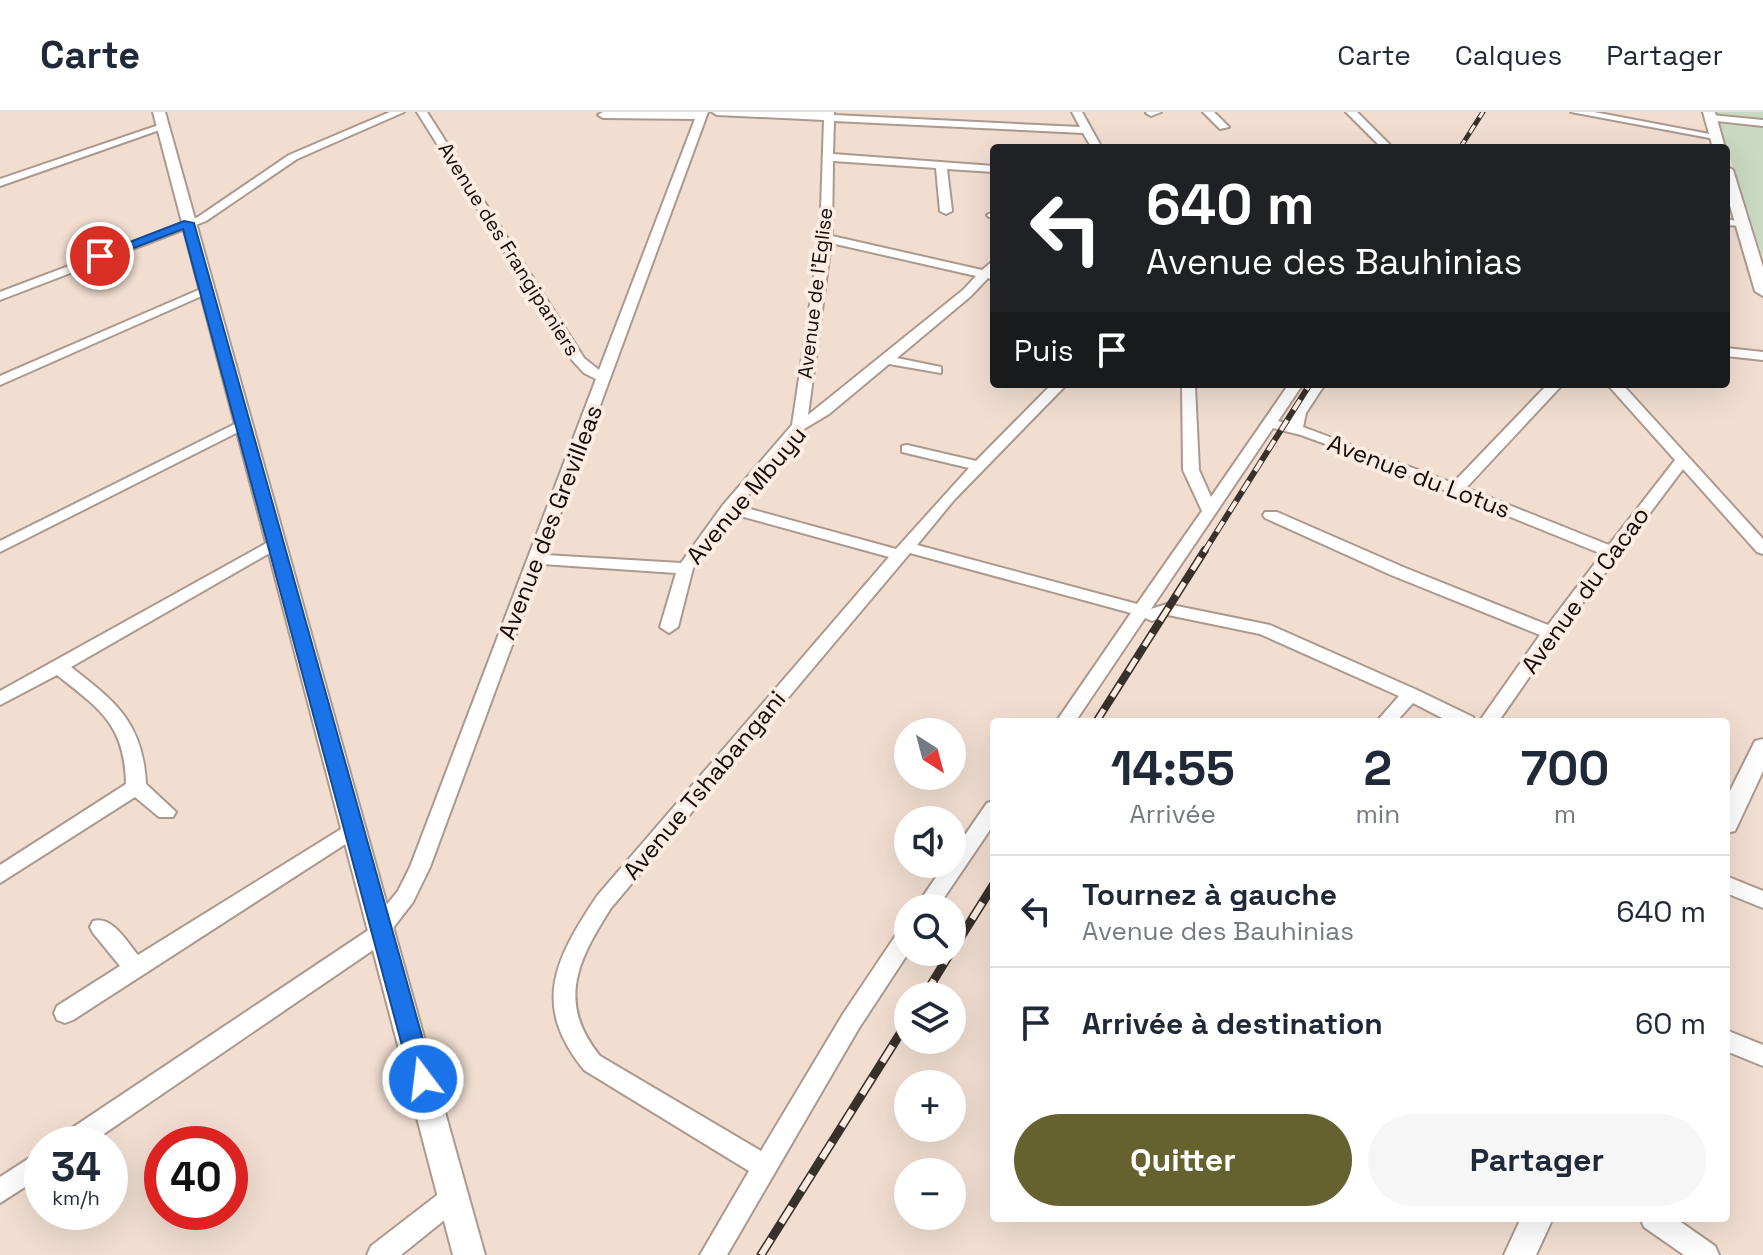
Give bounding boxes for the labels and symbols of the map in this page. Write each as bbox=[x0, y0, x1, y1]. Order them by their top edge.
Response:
street label: Avenue des Frangipaniers bbox=[433, 137, 585, 361]
street label: Avenue de l'Eglise bbox=[792, 206, 838, 380]
pin bbox=[66, 222, 134, 290]
street label: Avenue des Grevilleas bbox=[491, 400, 609, 644]
street label: Avenue Mbuyu bbox=[679, 419, 813, 571]
street label: Avenue du Lotus bbox=[1323, 427, 1515, 525]
street label: Avenue du Cacao bbox=[1514, 500, 1656, 680]
street label: Avenue Tshabangani bbox=[616, 684, 792, 886]
north arrow bbox=[894, 718, 966, 790]
position arrow bbox=[381, 1037, 465, 1121]
speed limit sign: 40 bbox=[144, 1126, 248, 1230]

